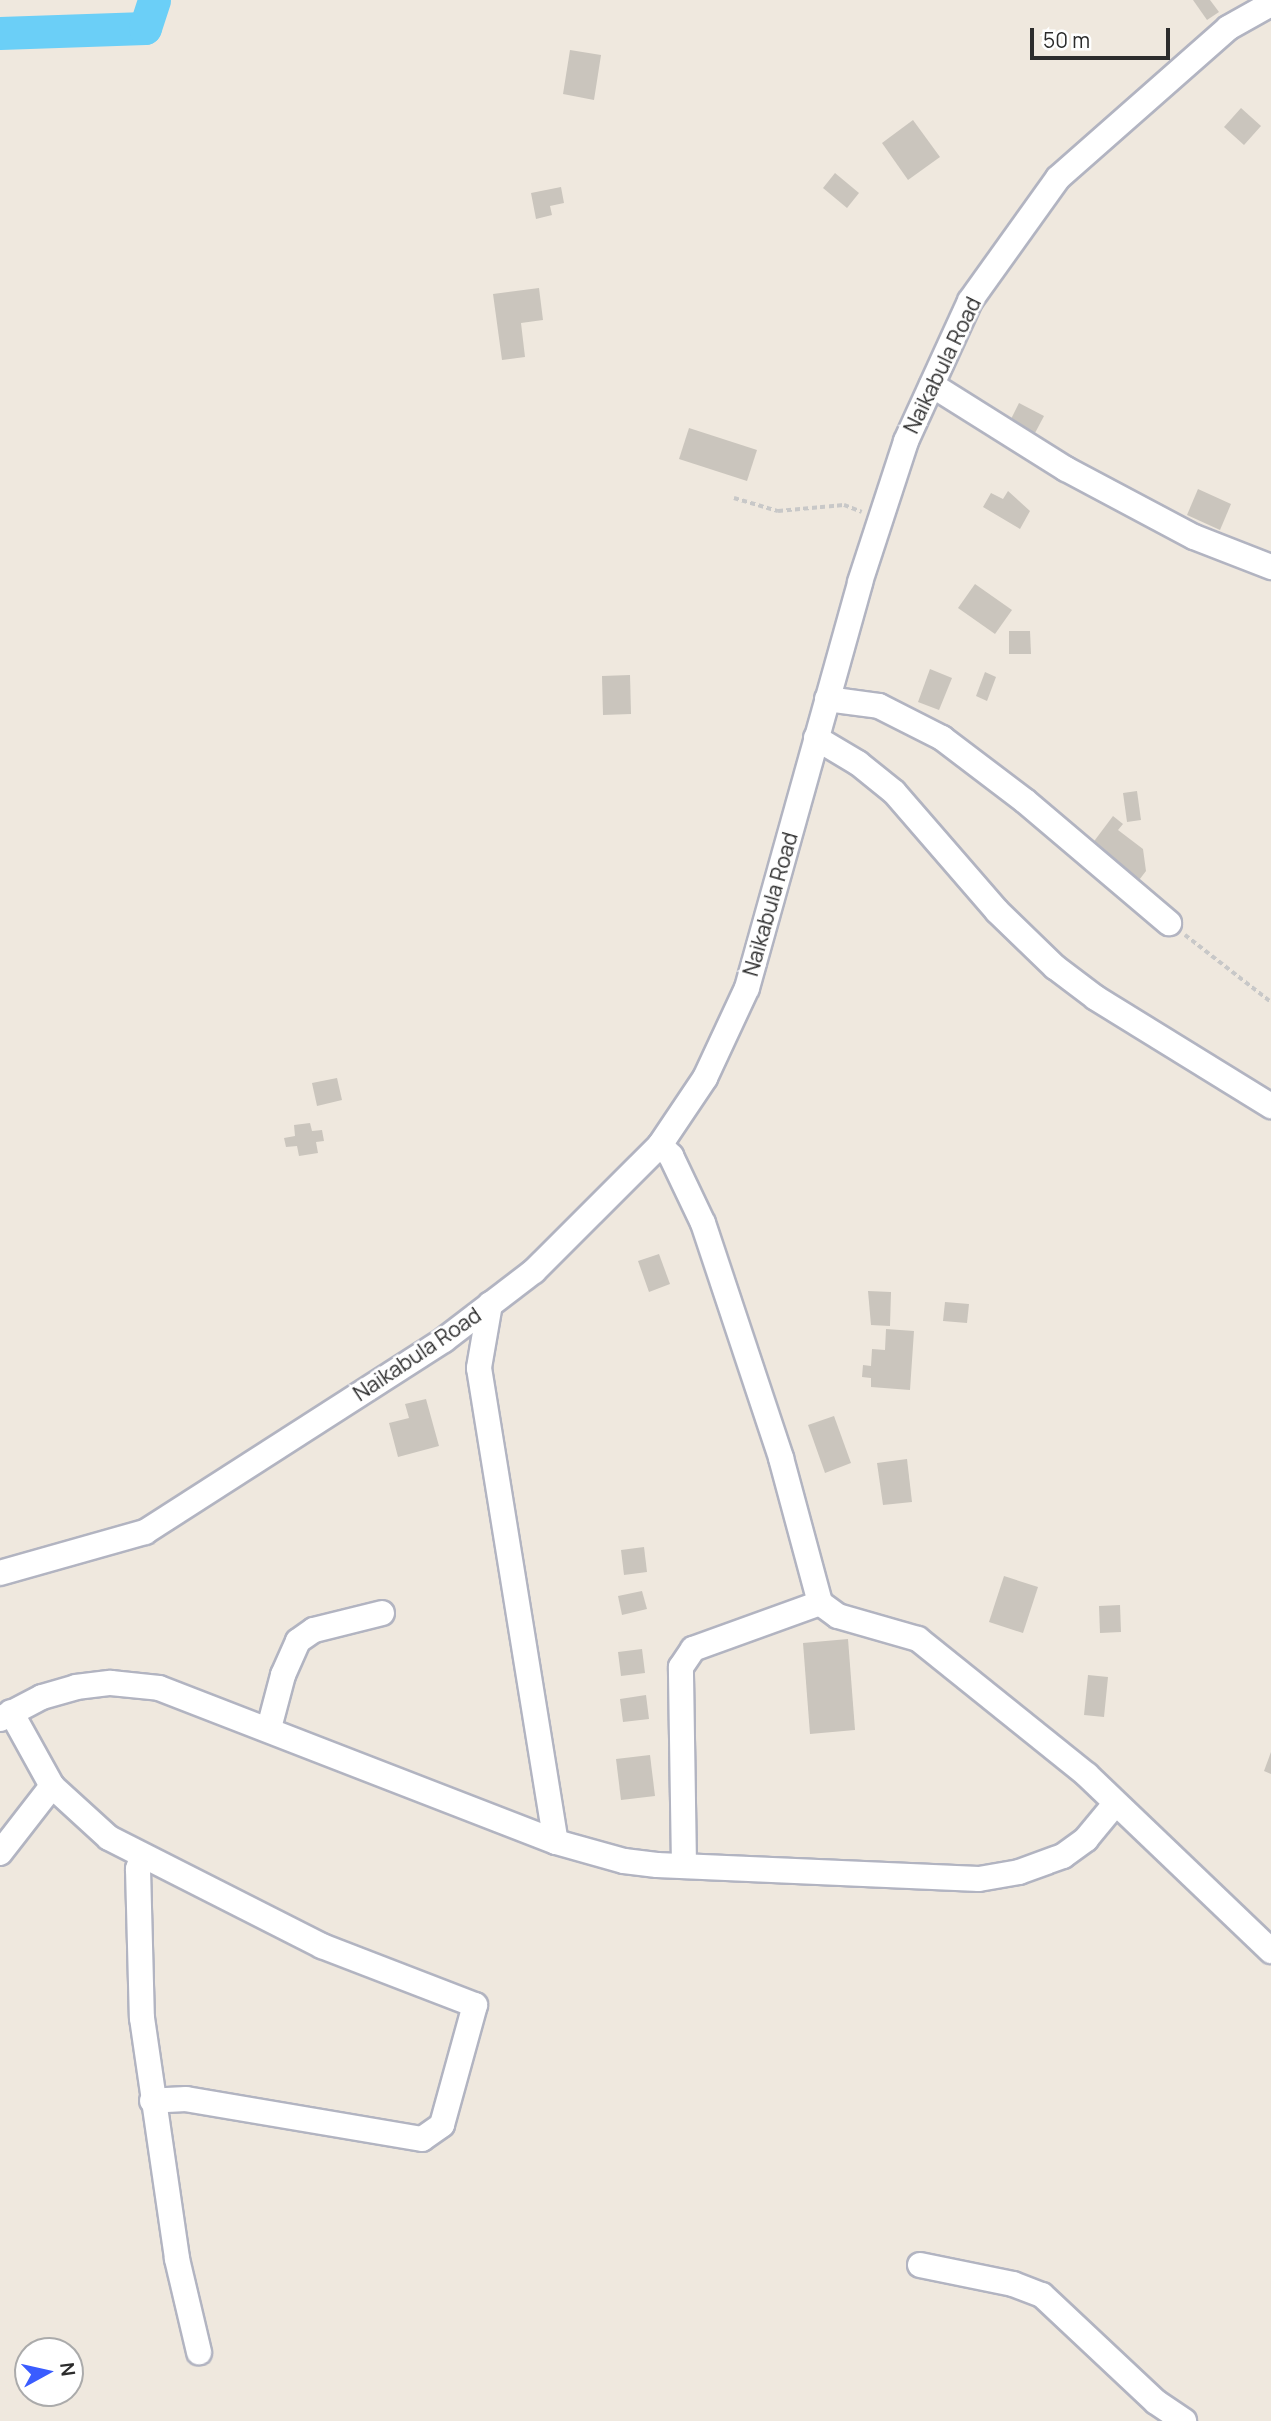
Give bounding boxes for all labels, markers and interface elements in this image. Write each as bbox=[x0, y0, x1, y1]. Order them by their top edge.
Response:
scale bar bbox=[1033, 14, 1173, 58]
text: 50 m bbox=[1043, 26, 1090, 54]
street label: Naikabula Road bbox=[898, 293, 986, 437]
street label: Naikabula Road bbox=[737, 829, 803, 979]
street label: Naikabula Road bbox=[348, 1302, 486, 1406]
north arrow bbox=[14, 2337, 84, 2407]
text: N bbox=[54, 2361, 82, 2378]

